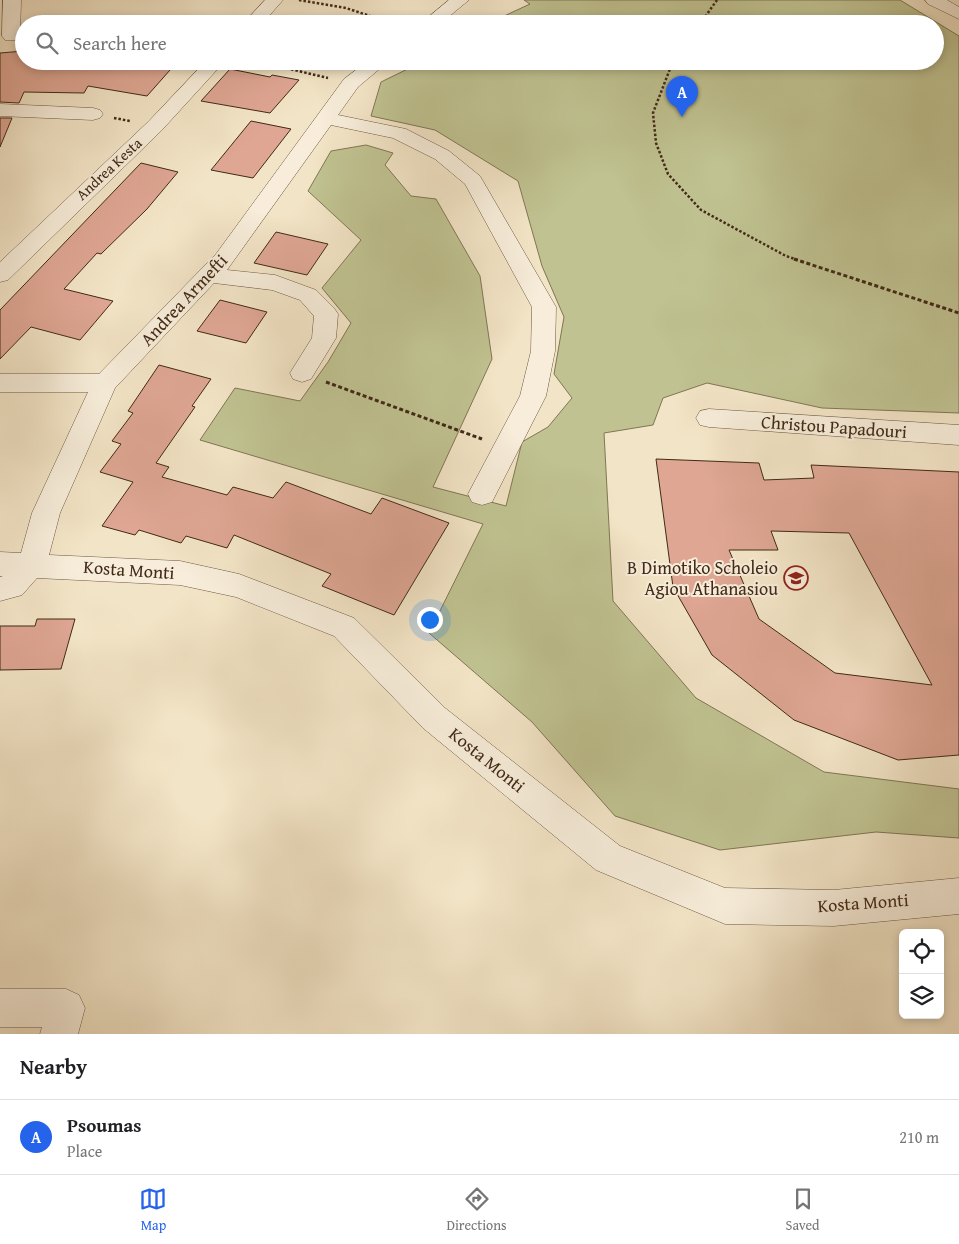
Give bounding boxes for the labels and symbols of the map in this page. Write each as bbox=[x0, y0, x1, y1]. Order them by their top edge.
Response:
pin: A bbox=[666, 76, 698, 117]
street label: Andrea Kesta bbox=[71, 133, 146, 205]
street label: Andrea Armefti bbox=[134, 248, 234, 352]
street label: Christou Papadouri bbox=[760, 408, 908, 445]
street label: Kosta Monti bbox=[83, 553, 175, 586]
place label: B Dimotiko Scholeio Agiou Athanasiou bbox=[627, 554, 778, 602]
school or university icon: B Dimotiko Scholeio Agiou Athanasiou bbox=[783, 565, 809, 591]
your location bbox=[417, 607, 443, 633]
street label: Kosta Monti bbox=[443, 720, 531, 799]
street label: Kosta Monti bbox=[817, 886, 909, 919]

